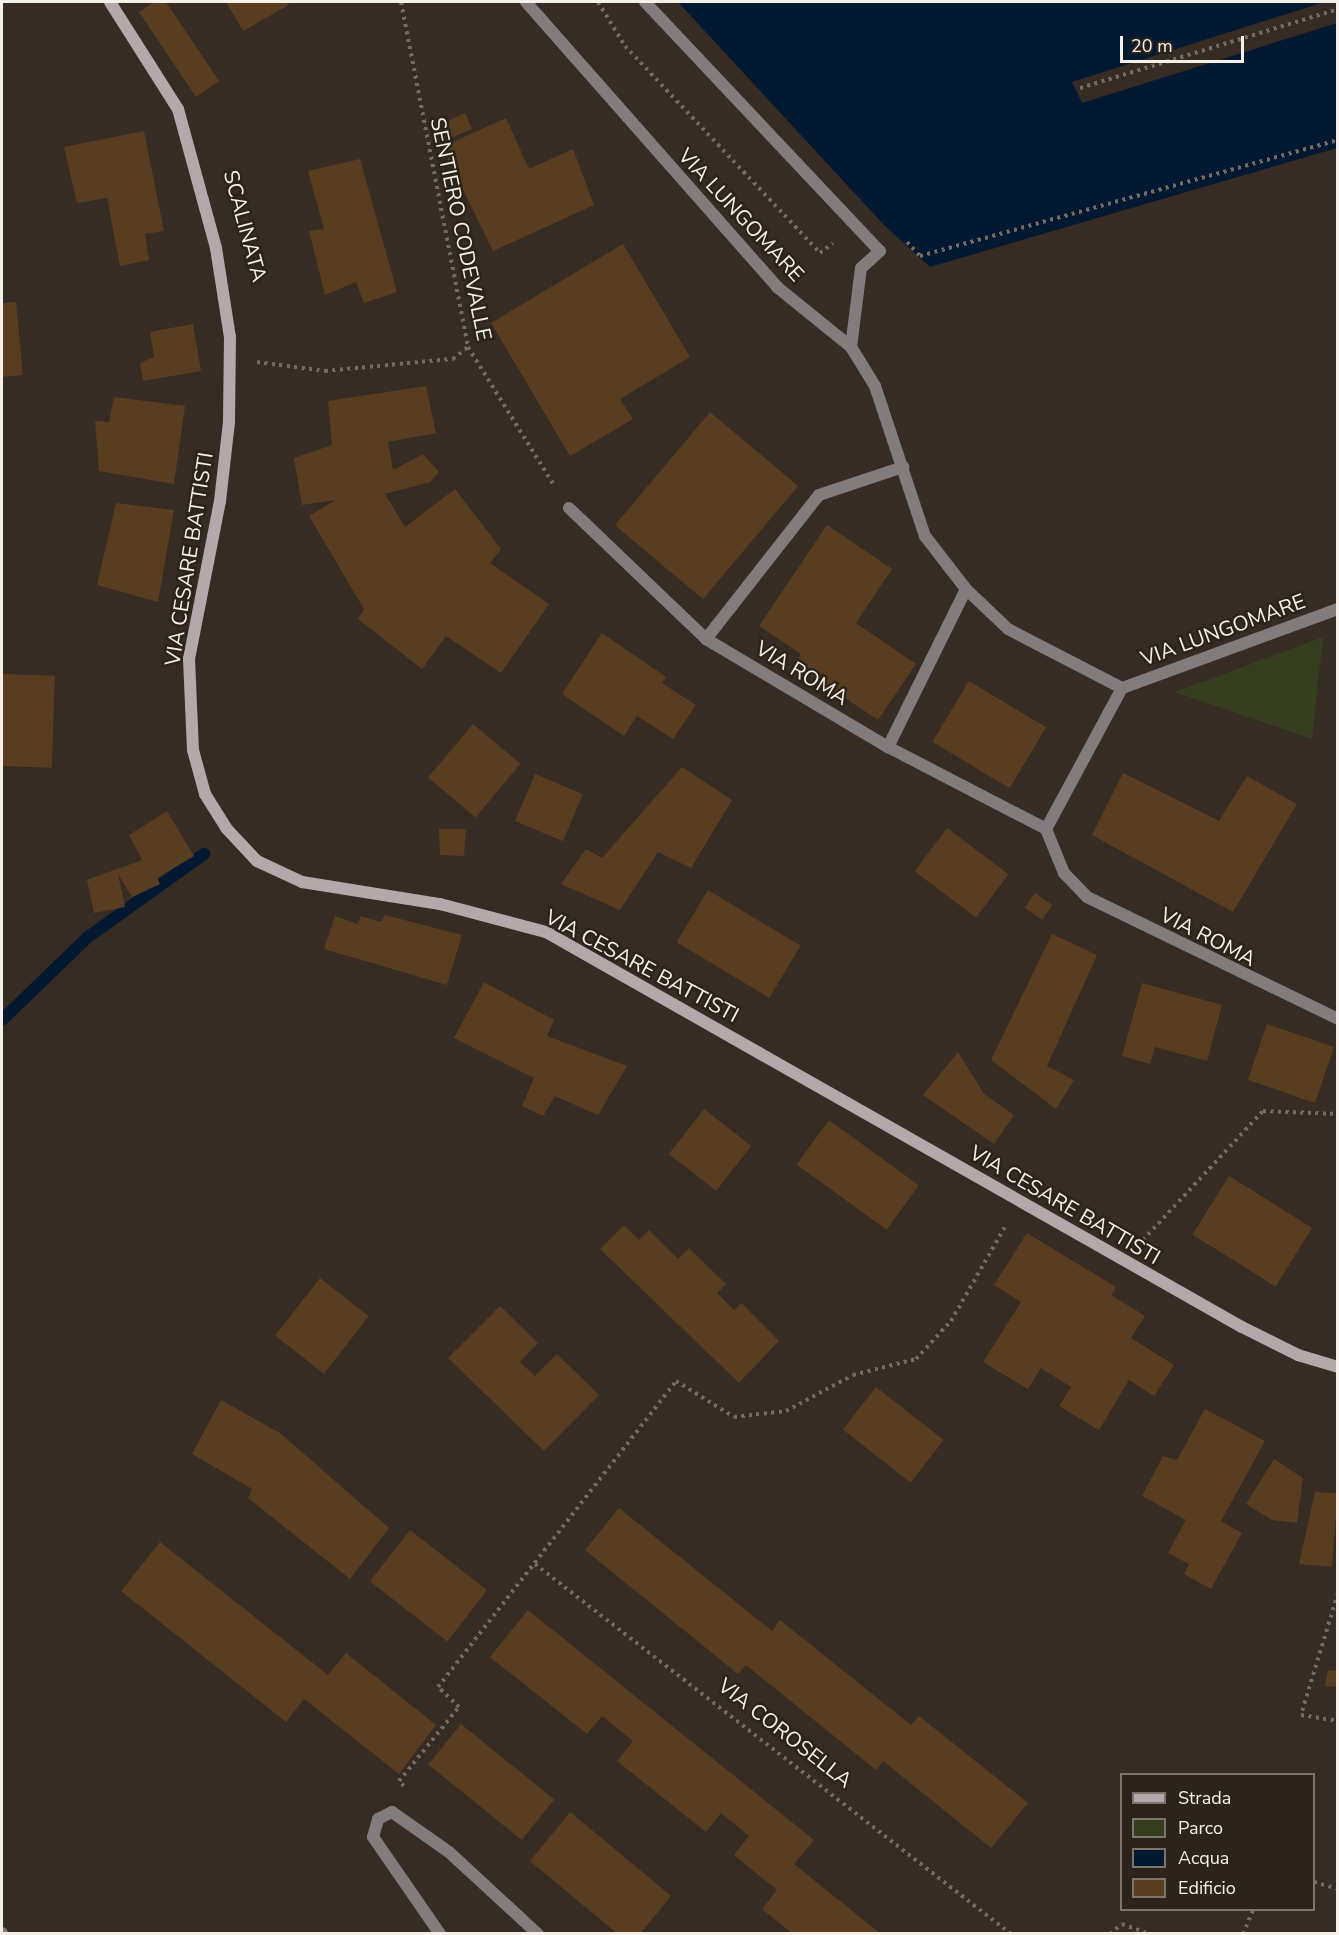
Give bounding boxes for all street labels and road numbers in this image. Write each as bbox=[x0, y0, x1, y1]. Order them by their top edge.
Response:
street label: SENTIERO CODEVALLE bbox=[425, 115, 497, 343]
street label: VIA LUNGOMARE bbox=[673, 143, 809, 287]
street label: SCALINATA bbox=[218, 168, 272, 284]
street label: VIA CESARE BATTISTI bbox=[160, 450, 218, 668]
street label: VIA LUNGOMARE bbox=[1137, 589, 1309, 671]
street label: VIA ROMA bbox=[751, 635, 853, 711]
street label: VIA ROMA bbox=[1156, 902, 1260, 972]
street label: VIA CESARE BATTISTI bbox=[541, 904, 743, 1028]
street label: VIA CESARE BATTISTI bbox=[965, 1140, 1165, 1270]
street label: VIA COROSELLA bbox=[713, 1673, 857, 1793]

